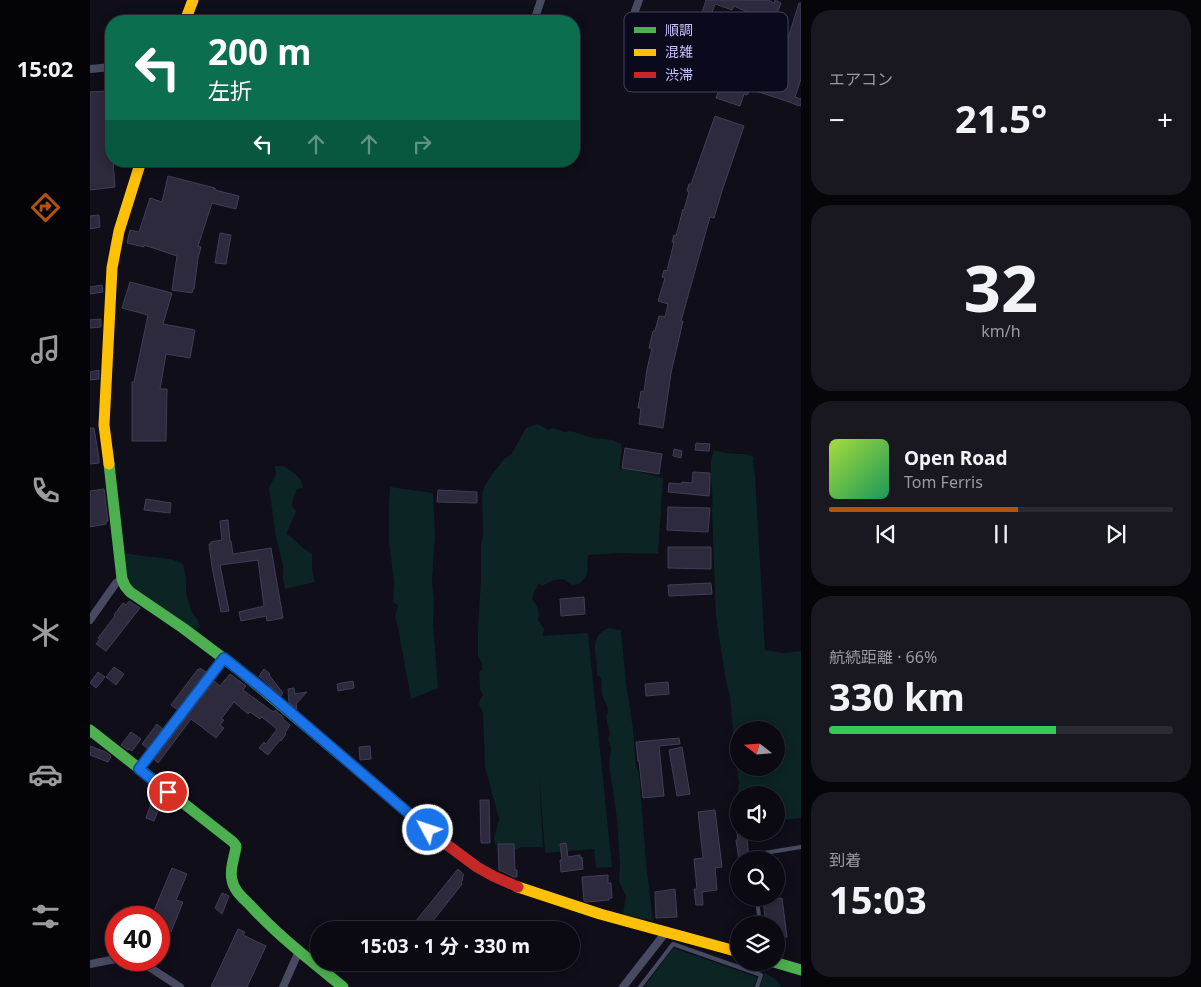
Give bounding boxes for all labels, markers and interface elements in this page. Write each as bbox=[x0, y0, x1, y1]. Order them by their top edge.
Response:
legend bbox=[624, 12, 788, 92]
text: 順調 bbox=[665, 20, 693, 39]
text: 200 m bbox=[208, 28, 311, 75]
icon: left bbox=[125, 35, 190, 100]
text: 混雑 bbox=[665, 42, 693, 61]
text: 15:02 bbox=[17, 53, 73, 83]
text: 渋滞 bbox=[665, 65, 693, 84]
text: エアコン bbox=[829, 68, 893, 90]
text: 左折 bbox=[208, 75, 252, 105]
text: 21.5° bbox=[955, 92, 1047, 144]
text: − bbox=[829, 100, 845, 138]
text: + bbox=[1157, 100, 1173, 138]
icon: left bbox=[249, 130, 277, 158]
icon: ahead bbox=[302, 130, 330, 158]
icon: ahead bbox=[355, 130, 383, 158]
icon: right bbox=[408, 130, 436, 158]
icon: directions bbox=[28, 190, 63, 225]
text: 32 bbox=[964, 243, 1038, 331]
text: km/h bbox=[981, 320, 1021, 342]
icon: music bbox=[28, 332, 63, 367]
text: Open Road bbox=[904, 445, 1007, 471]
text: Tom Ferris bbox=[904, 471, 983, 493]
icon: phone bbox=[28, 473, 63, 508]
icon: previous bbox=[872, 520, 900, 548]
icon: pause bbox=[987, 520, 1015, 548]
icon: next bbox=[1102, 520, 1130, 548]
icon: climate bbox=[28, 615, 63, 650]
text: 航続距離 · 66% bbox=[829, 646, 937, 668]
text: 330 km bbox=[829, 670, 965, 722]
north arrow bbox=[730, 721, 785, 776]
map controls bbox=[730, 721, 785, 971]
icon: car bbox=[28, 757, 63, 792]
pin bbox=[147, 771, 189, 813]
icon: arrive bbox=[154, 778, 182, 806]
button: sound bbox=[730, 786, 785, 841]
position arrow bbox=[401, 803, 453, 855]
text: 到着 bbox=[829, 849, 861, 871]
button: search bbox=[730, 851, 785, 906]
text: 15:03 bbox=[829, 873, 927, 925]
icon: filters bbox=[28, 899, 63, 934]
speed limit sign: 40 bbox=[105, 906, 170, 971]
button: layers bbox=[730, 916, 785, 971]
text: 15:03 · 1 分 · 330 m bbox=[360, 933, 530, 959]

